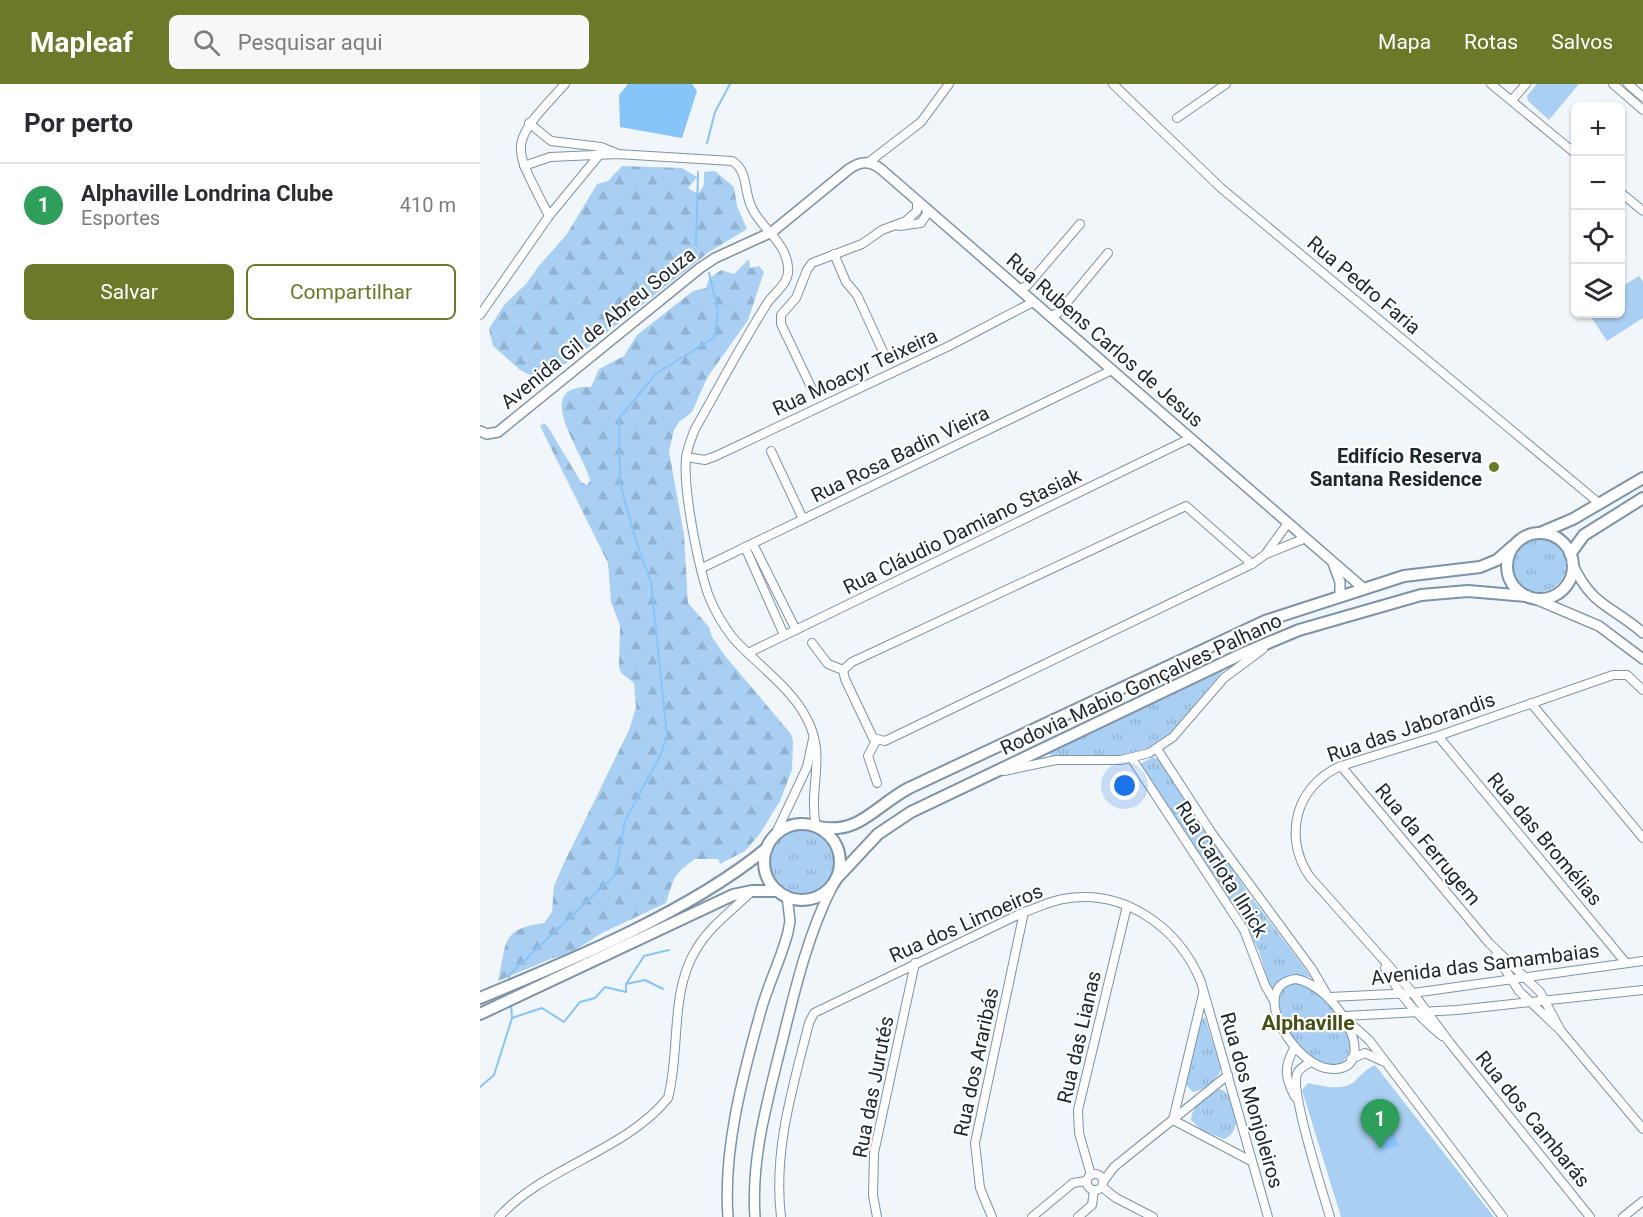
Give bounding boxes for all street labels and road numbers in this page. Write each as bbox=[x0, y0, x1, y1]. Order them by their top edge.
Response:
street label: Rua Pedro Faria bbox=[1302, 231, 1426, 339]
street label: Avenida Gil de Abreu Souza bbox=[496, 242, 700, 414]
street label: Rua Rubens Carlos de Jesus bbox=[1002, 248, 1208, 432]
street label: Rua Moacyr Teixeira bbox=[769, 323, 941, 421]
street label: Rua Rosa Badin Vieira bbox=[807, 400, 993, 508]
street label: Rua Cláudio Damiano Stasiak bbox=[839, 462, 1086, 599]
street label: Rodovia Mabio Gonçalves Palhano bbox=[996, 608, 1286, 760]
street label: Rua das Jaborandis bbox=[1324, 687, 1498, 767]
street label: Rua das Bromélias bbox=[1482, 768, 1608, 910]
street label: Rua da Ferrugem bbox=[1370, 778, 1486, 910]
street label: Rua Carlota Ilnick bbox=[1171, 797, 1274, 942]
street label: Rua dos Limoeiros bbox=[886, 878, 1046, 968]
street label: Avenida das Samambaias bbox=[1369, 938, 1601, 990]
street label: Rua das Lianas bbox=[1052, 968, 1106, 1106]
street label: Rua dos Araribás bbox=[949, 985, 1003, 1139]
street label: Rua dos Monjoleiros bbox=[1215, 1009, 1289, 1191]
street label: Rua das Jurutés bbox=[847, 1014, 899, 1160]
street label: Rua dos Cambarás bbox=[1471, 1046, 1595, 1192]

